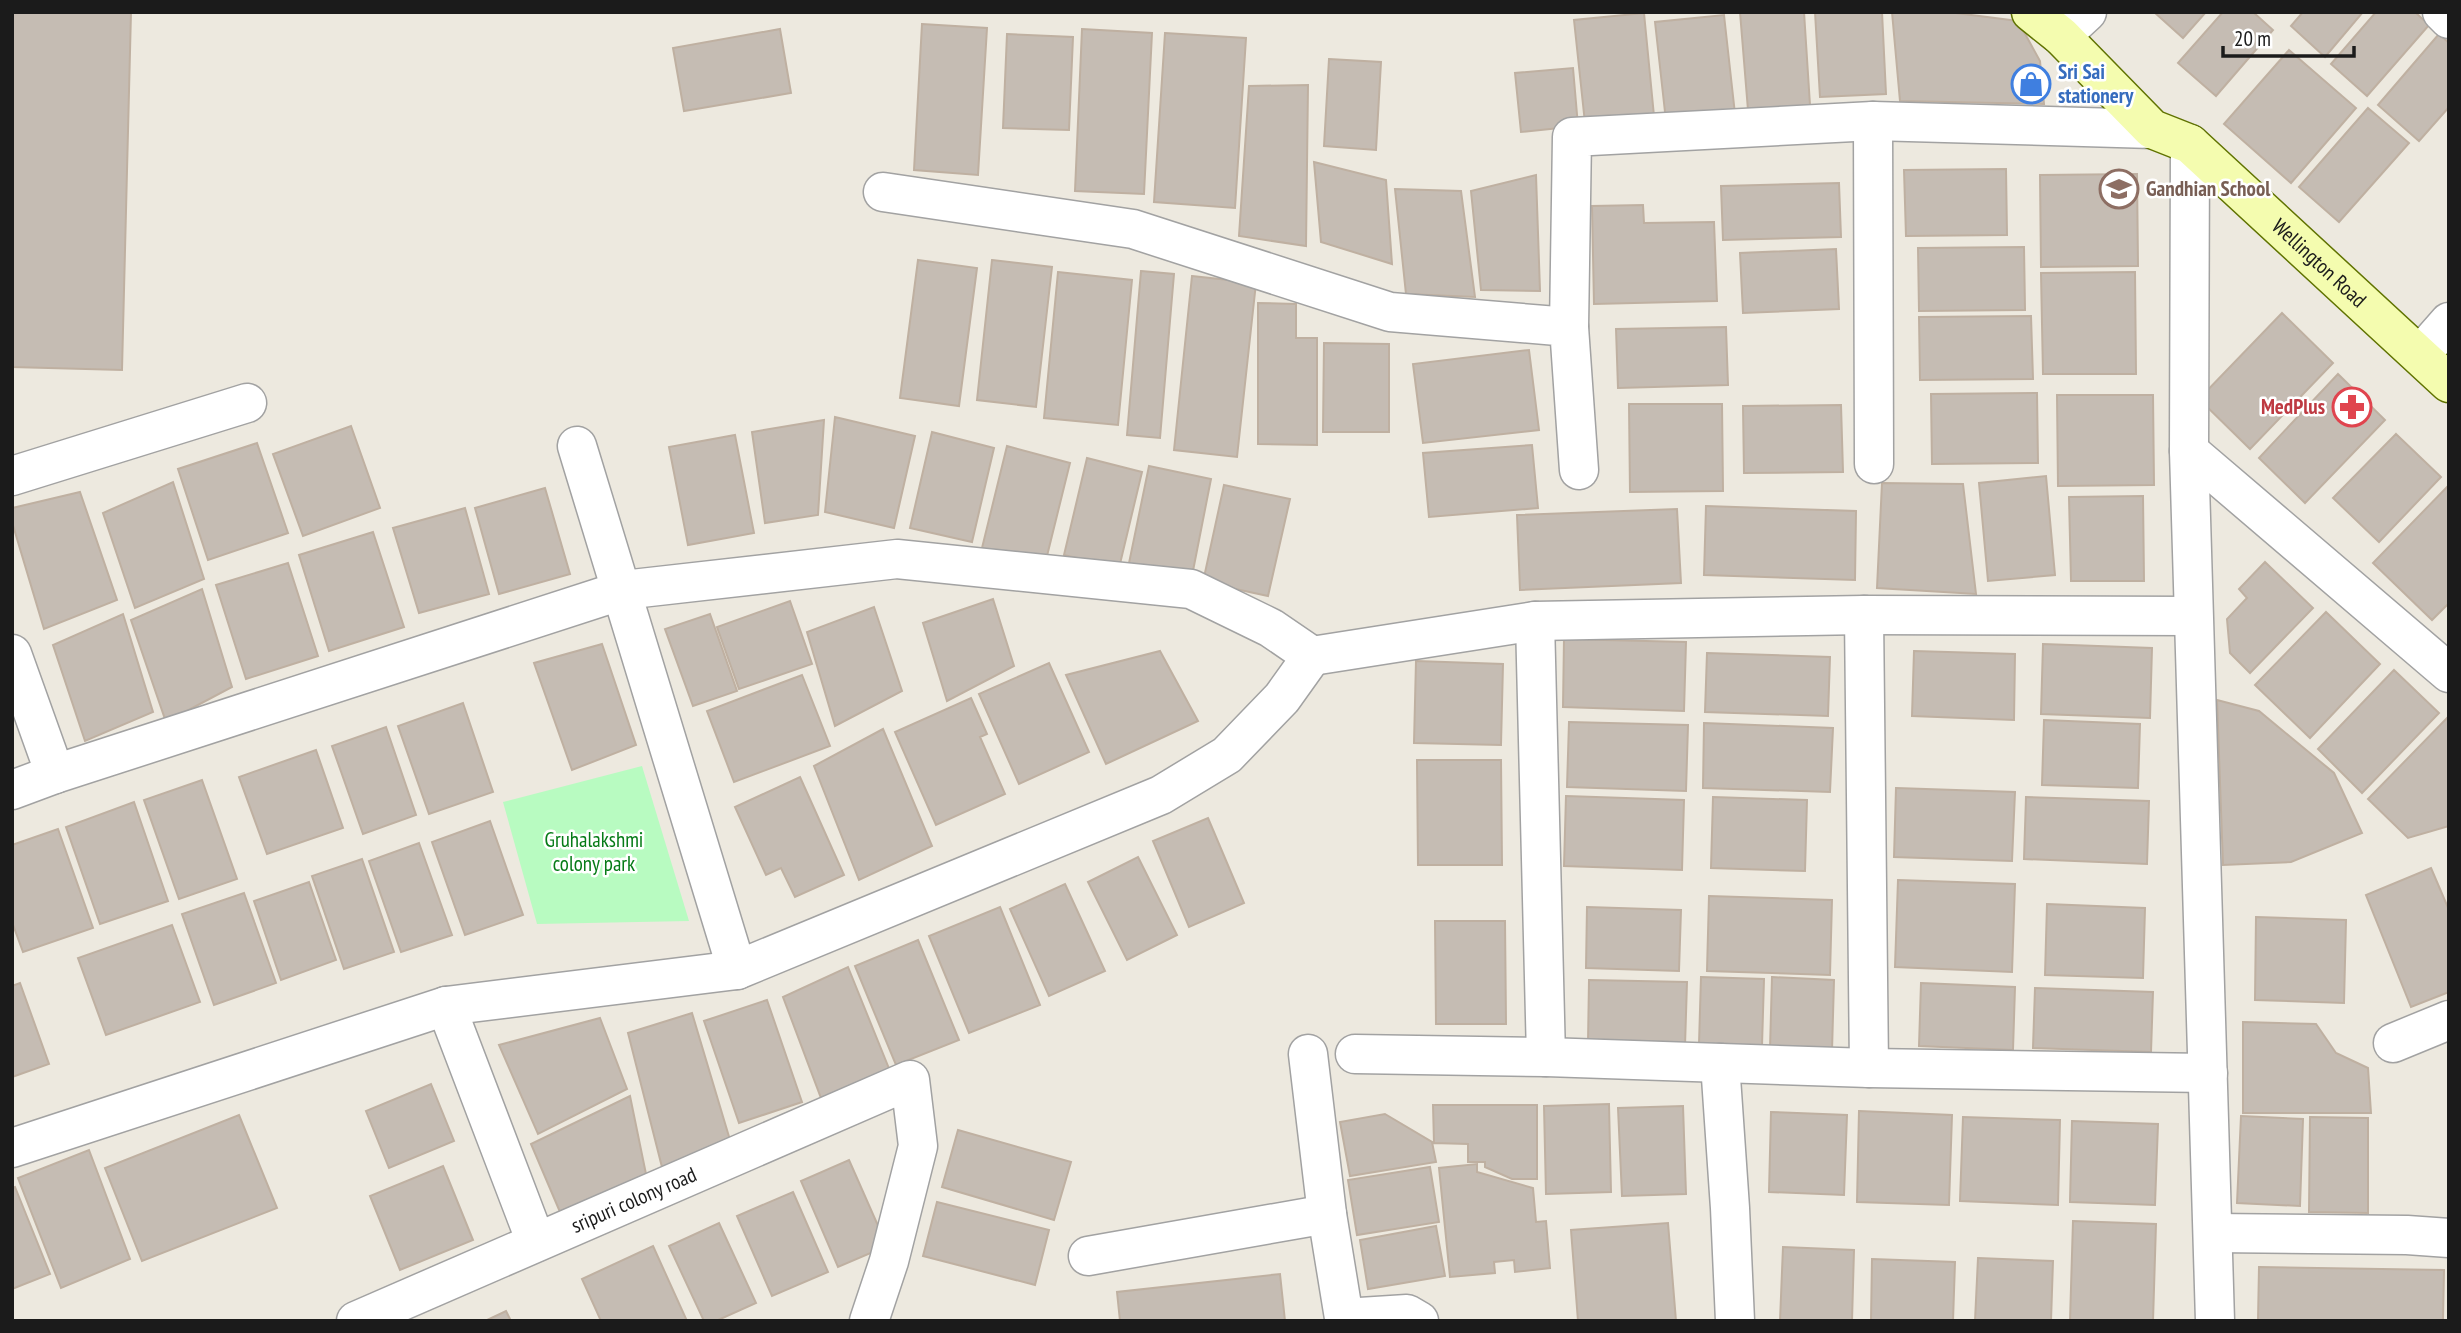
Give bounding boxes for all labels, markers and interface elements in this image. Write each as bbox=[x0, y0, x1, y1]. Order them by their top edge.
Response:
scale bar bbox=[2223, 14, 2354, 58]
text: 20 m bbox=[2234, 25, 2271, 52]
place label: Sri Sai stationery bbox=[2058, 58, 2134, 109]
shop icon: Sri Sai stationery bbox=[2010, 63, 2052, 105]
school or university icon: Gandhian School bbox=[2098, 168, 2140, 210]
place label: Gandhian School bbox=[2146, 175, 2271, 202]
street label: Wellington Road bbox=[2267, 212, 2372, 313]
pharmacy icon: MedPlus bbox=[2331, 386, 2373, 428]
place label: MedPlus bbox=[2261, 393, 2325, 420]
park label: Gruhalakshmi colony park bbox=[545, 826, 643, 877]
street label: sripuri colony road bbox=[567, 1161, 700, 1239]

